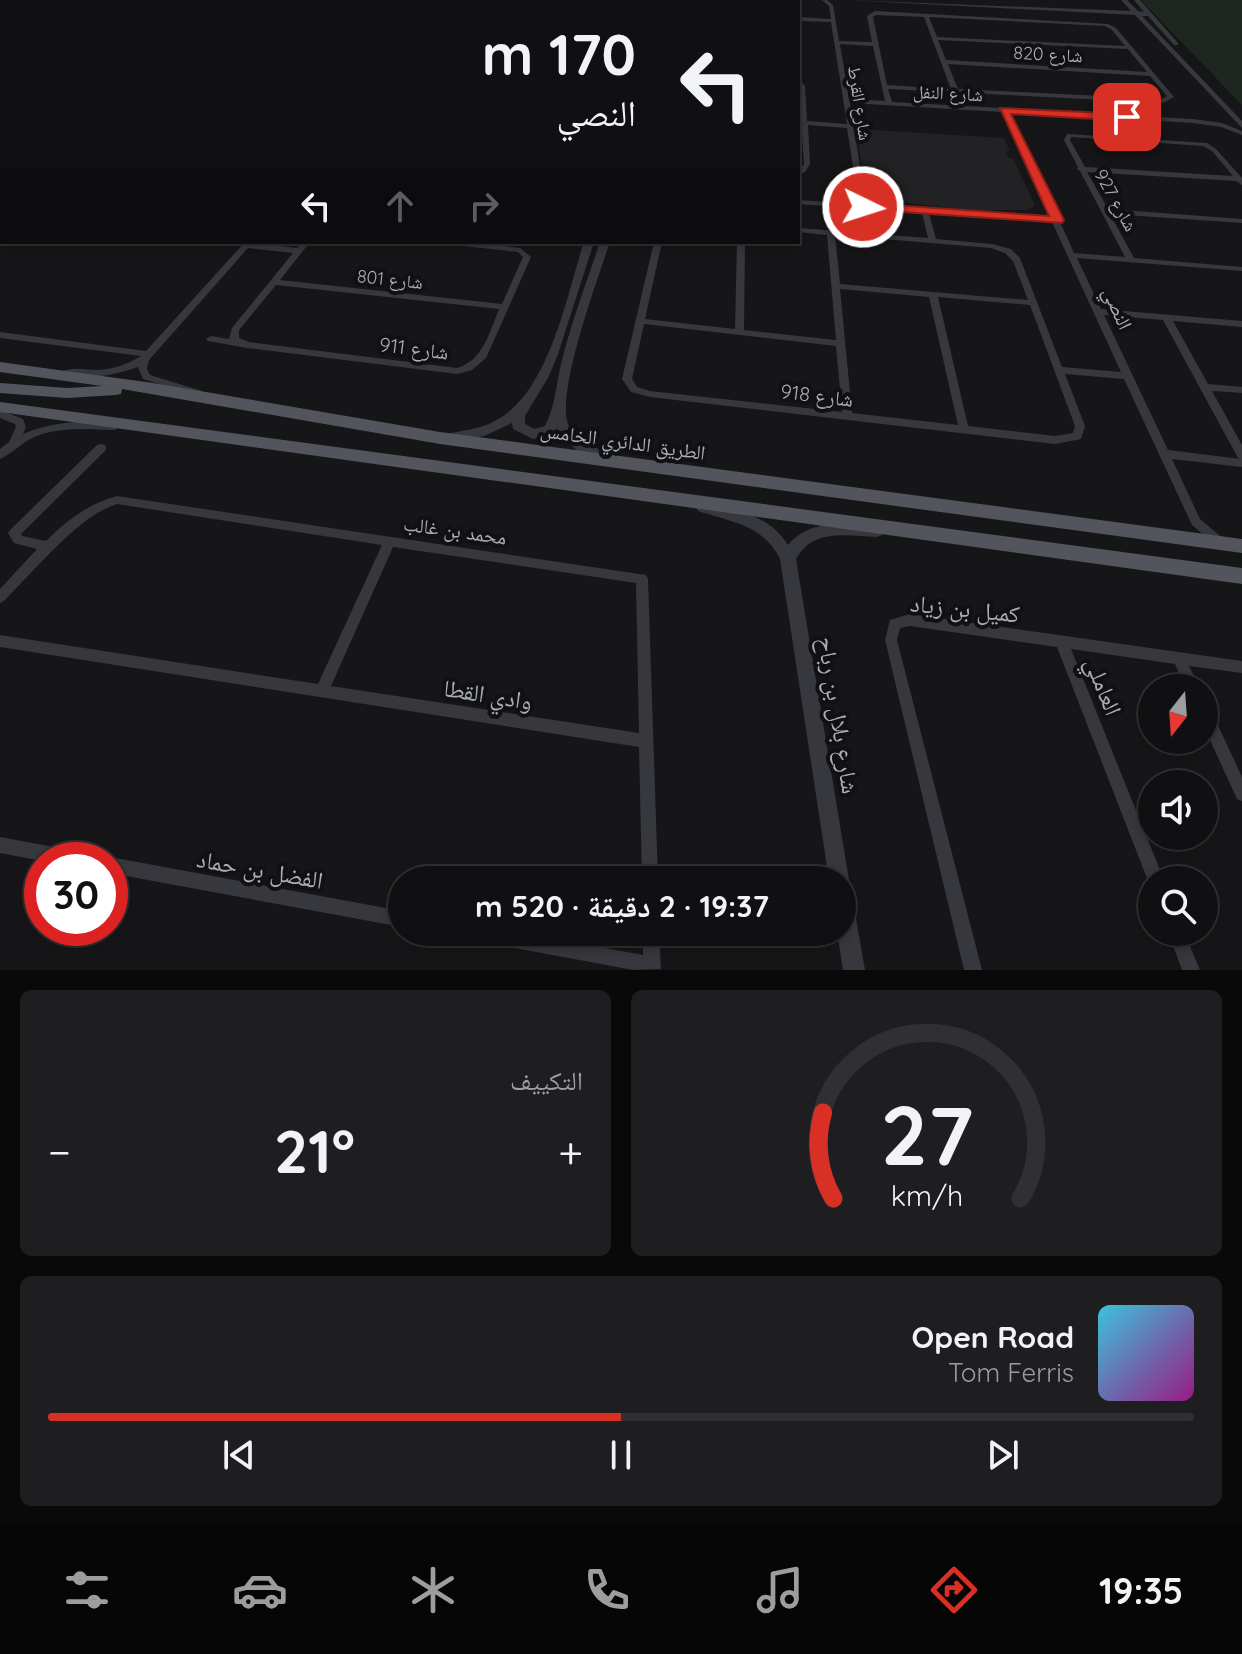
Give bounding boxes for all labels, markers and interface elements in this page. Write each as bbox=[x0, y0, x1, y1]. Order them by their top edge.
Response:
text: 170 m bbox=[482, 19, 636, 89]
icon: left bbox=[664, 32, 768, 136]
street label: شارع 820 bbox=[1013, 41, 1083, 67]
street label: شارع القرط bbox=[843, 64, 877, 142]
street label: شارع النفل bbox=[912, 80, 984, 106]
pin bbox=[1093, 83, 1161, 151]
text: النصي bbox=[557, 90, 636, 135]
icon: arrive bbox=[1105, 95, 1149, 139]
position arrow bbox=[821, 165, 905, 249]
street label: شارع 927 bbox=[1089, 165, 1143, 235]
icon: left bbox=[294, 184, 338, 228]
icon: ahead bbox=[378, 184, 422, 228]
icon: right bbox=[462, 184, 506, 228]
street label: شارع 801 bbox=[356, 264, 424, 294]
street label: النصي bbox=[1094, 283, 1138, 335]
street label: شارع 911 bbox=[378, 331, 450, 366]
street label: شارع 918 bbox=[779, 378, 855, 413]
street label: الطريق الدائري الخامس bbox=[538, 417, 707, 469]
street label: محمد بن غالب bbox=[402, 510, 508, 550]
street label: كميل بن زياد bbox=[909, 587, 1021, 629]
street label: شارع بلال بن رباح bbox=[811, 634, 866, 796]
street label: العاملي bbox=[1074, 653, 1129, 721]
street label: وادي القطا bbox=[441, 672, 535, 721]
north arrow bbox=[1138, 674, 1218, 754]
map controls bbox=[1138, 674, 1218, 946]
button: sound bbox=[1138, 770, 1218, 850]
speed limit sign: 30 bbox=[24, 842, 128, 946]
street label: الفضل بن حماد bbox=[194, 843, 326, 895]
button: search bbox=[1138, 866, 1218, 946]
text: 19:37 · 2 دقيقة · 520 m bbox=[475, 887, 769, 925]
text: التكييف bbox=[510, 1064, 583, 1097]
text: 27 bbox=[880, 1082, 973, 1186]
text: 21° bbox=[274, 1113, 355, 1188]
text: − bbox=[48, 1124, 71, 1179]
text: + bbox=[558, 1124, 583, 1179]
text: km/h bbox=[890, 1177, 963, 1213]
text: Open Road bbox=[912, 1318, 1074, 1356]
text: Tom Ferris bbox=[948, 1356, 1074, 1389]
icon: previous bbox=[217, 1433, 261, 1477]
icon: pause bbox=[599, 1433, 643, 1477]
icon: next bbox=[981, 1433, 1025, 1477]
icon: filters bbox=[59, 1562, 115, 1618]
icon: car bbox=[232, 1562, 288, 1618]
icon: climate bbox=[405, 1562, 461, 1618]
icon: phone bbox=[579, 1562, 635, 1618]
icon: music bbox=[752, 1562, 808, 1618]
icon: directions bbox=[926, 1562, 982, 1618]
text: 19:35 bbox=[1099, 1568, 1183, 1613]

